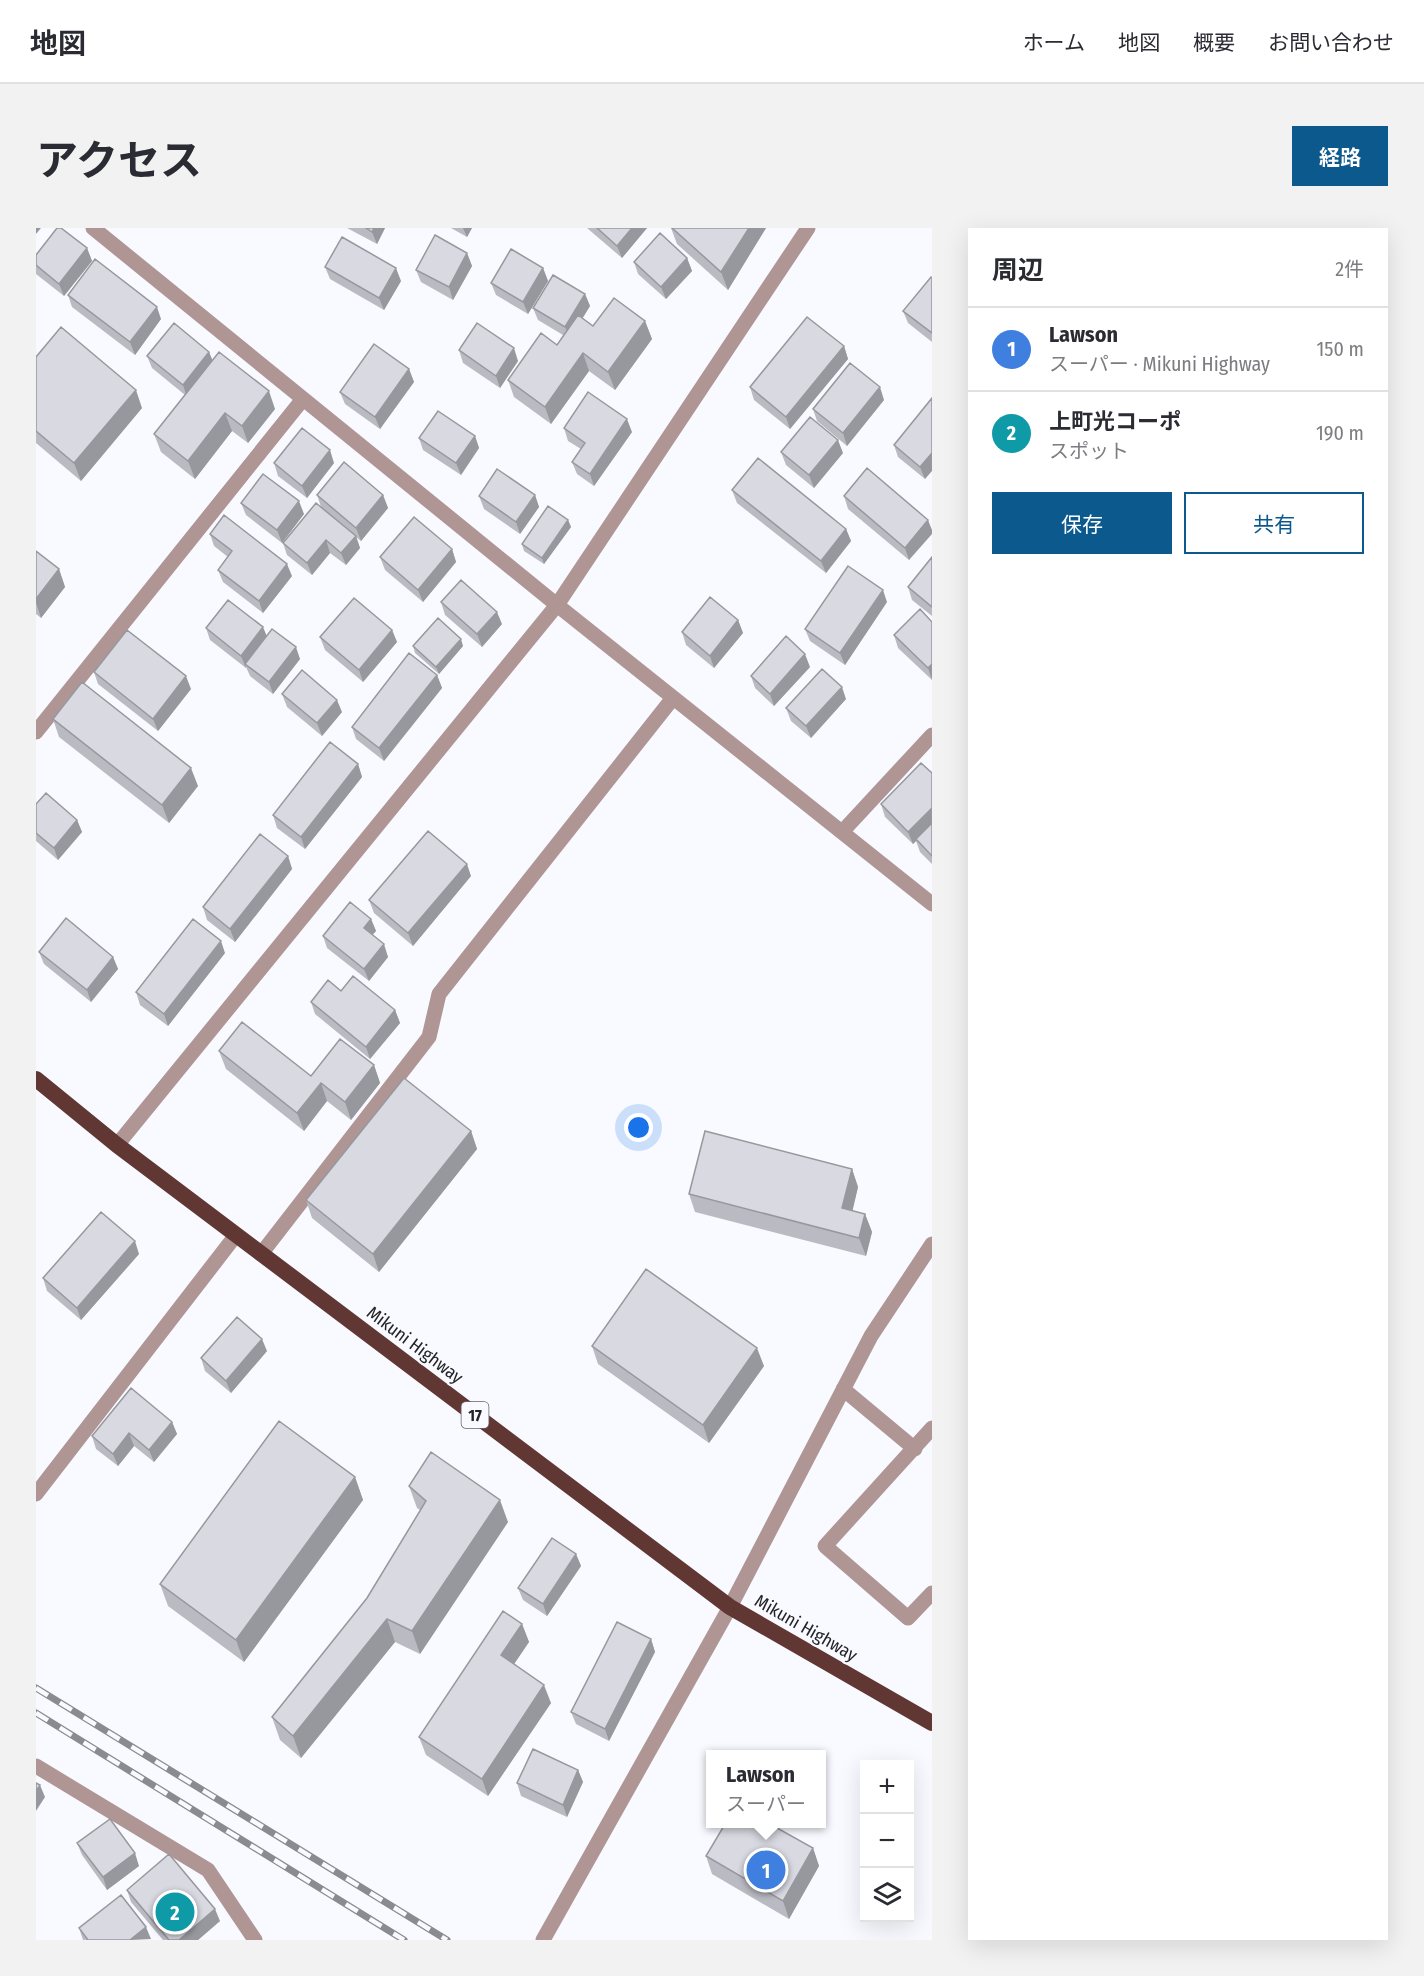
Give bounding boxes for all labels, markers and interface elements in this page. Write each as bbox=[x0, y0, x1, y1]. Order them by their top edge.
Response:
text: 地図 bbox=[30, 27, 86, 60]
text: ホーム bbox=[1023, 30, 1085, 56]
text: 地図 bbox=[1118, 30, 1160, 56]
text: 概要 bbox=[1193, 30, 1235, 56]
text: お問い合わせ bbox=[1268, 30, 1394, 56]
button: 経路 bbox=[1292, 126, 1388, 186]
text: アクセス bbox=[36, 136, 202, 186]
text: 周辺 bbox=[992, 255, 1044, 286]
text: 2件 bbox=[1335, 257, 1364, 281]
text: Lawson bbox=[1049, 321, 1118, 348]
text: 1 bbox=[1007, 337, 1016, 361]
text: 150 m bbox=[1317, 337, 1364, 361]
text: スーパー · Mikuni Highway bbox=[1049, 352, 1270, 376]
text: 上町光コーポ bbox=[1049, 408, 1181, 435]
text: 2 bbox=[1007, 421, 1016, 445]
text: 190 m bbox=[1316, 421, 1364, 445]
text: スポット bbox=[1049, 439, 1129, 463]
button: 保存 bbox=[992, 492, 1172, 554]
button: 共有 bbox=[1184, 492, 1364, 554]
your location bbox=[624, 1113, 653, 1142]
street label: Mikuni Highway bbox=[363, 1302, 467, 1388]
road number: 17 bbox=[462, 1402, 488, 1428]
street label: Mikuni Highway bbox=[751, 1590, 861, 1666]
popup bbox=[706, 1750, 826, 1828]
map controls bbox=[860, 1760, 914, 1922]
button: + bbox=[860, 1760, 914, 1814]
text: Lawson bbox=[726, 1761, 795, 1788]
text: スーパー bbox=[726, 1792, 806, 1816]
button: − bbox=[860, 1814, 914, 1868]
pin: 1 bbox=[746, 1848, 786, 1892]
button: layers bbox=[860, 1868, 914, 1922]
pin: 2 bbox=[156, 1890, 194, 1934]

